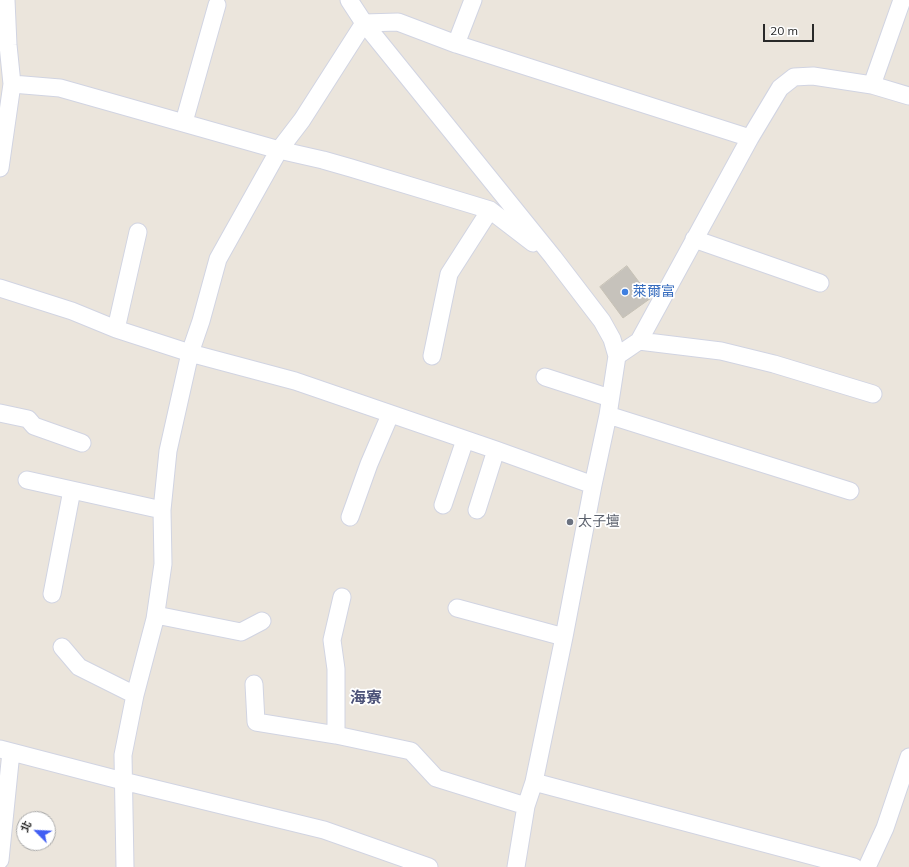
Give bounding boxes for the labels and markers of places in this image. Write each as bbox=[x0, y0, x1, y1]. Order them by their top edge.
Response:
place label: 萊爾富 bbox=[633, 284, 675, 300]
marker: 萊爾富 bbox=[620, 287, 630, 297]
place label: 太子壇 bbox=[578, 514, 620, 530]
marker: 太子壇 bbox=[565, 517, 575, 527]

